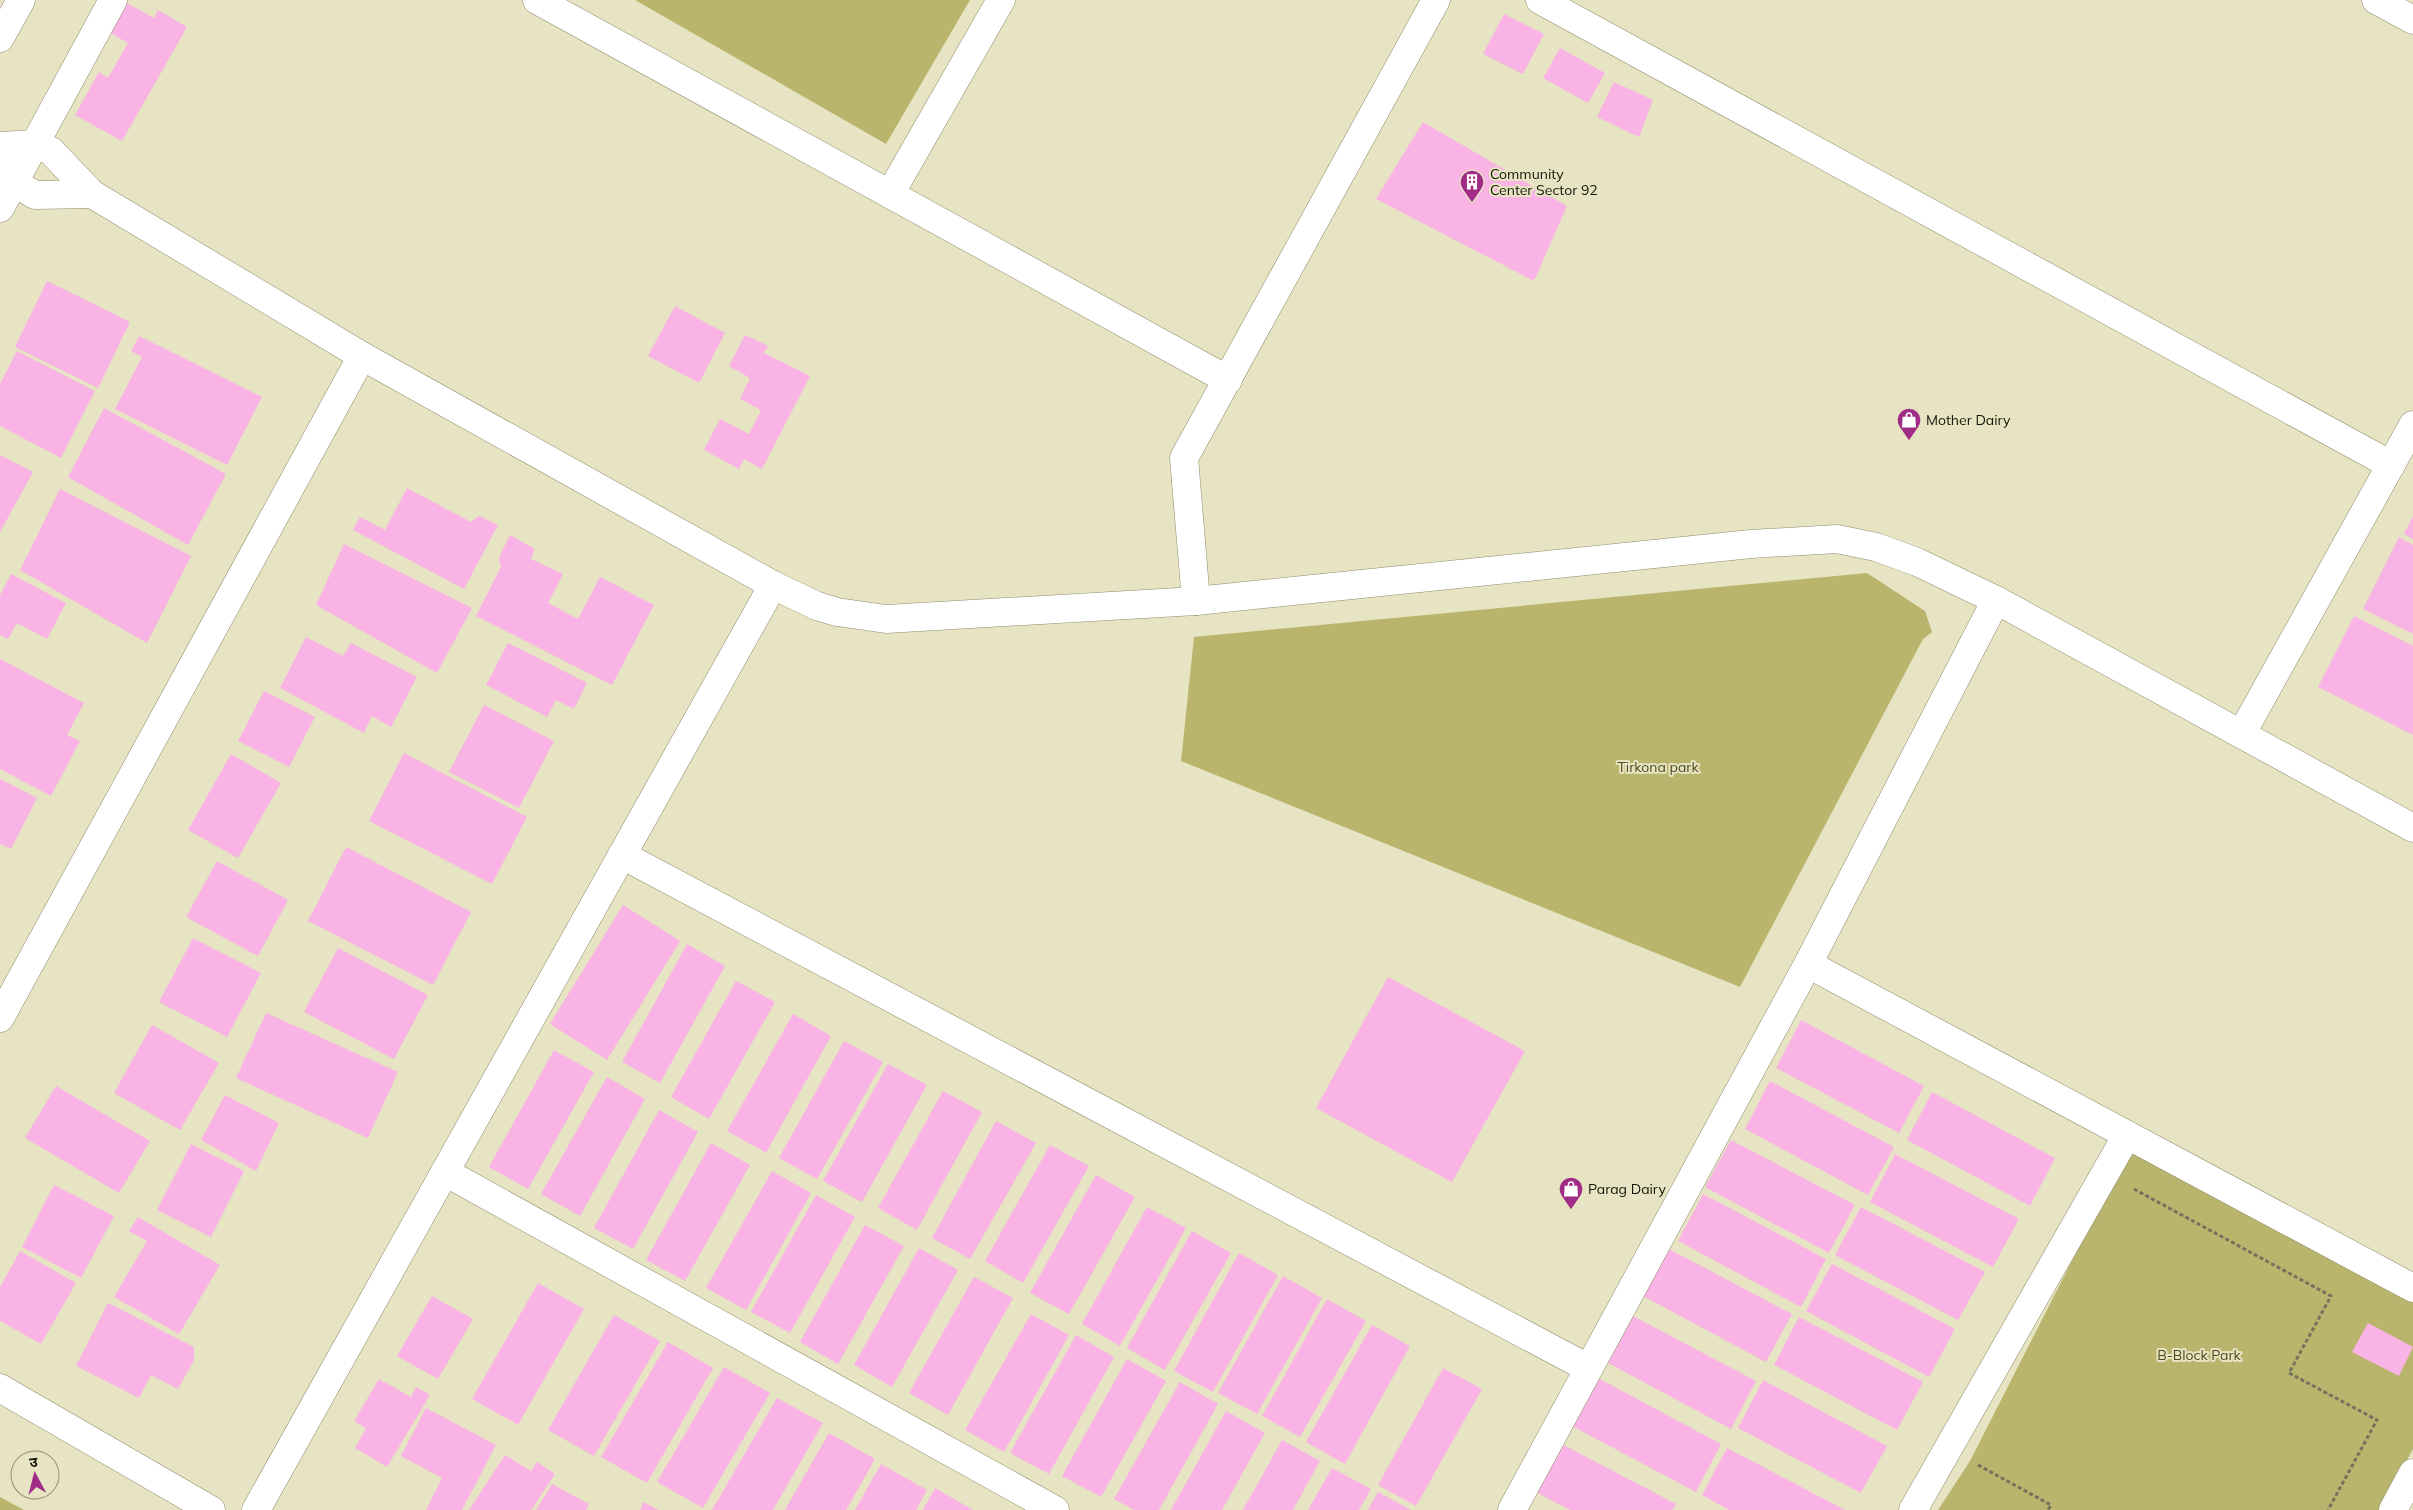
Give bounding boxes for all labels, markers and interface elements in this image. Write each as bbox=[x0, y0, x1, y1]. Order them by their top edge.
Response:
place label: Community Center Sector 92 bbox=[1490, 165, 1598, 199]
building icon: Community Center Sector 92 bbox=[1459, 169, 1485, 203]
shop icon: Mother Dairy bbox=[1896, 407, 1922, 441]
place label: Mother Dairy bbox=[1926, 411, 2011, 429]
park label: Tirkona park bbox=[1617, 758, 1699, 776]
shop icon: Parag Dairy bbox=[1558, 1176, 1584, 1210]
place label: Parag Dairy bbox=[1588, 1180, 1666, 1198]
park label: B-Block Park bbox=[2157, 1346, 2242, 1364]
north arrow bbox=[10, 1450, 60, 1500]
text: उ bbox=[28, 1453, 39, 1472]

